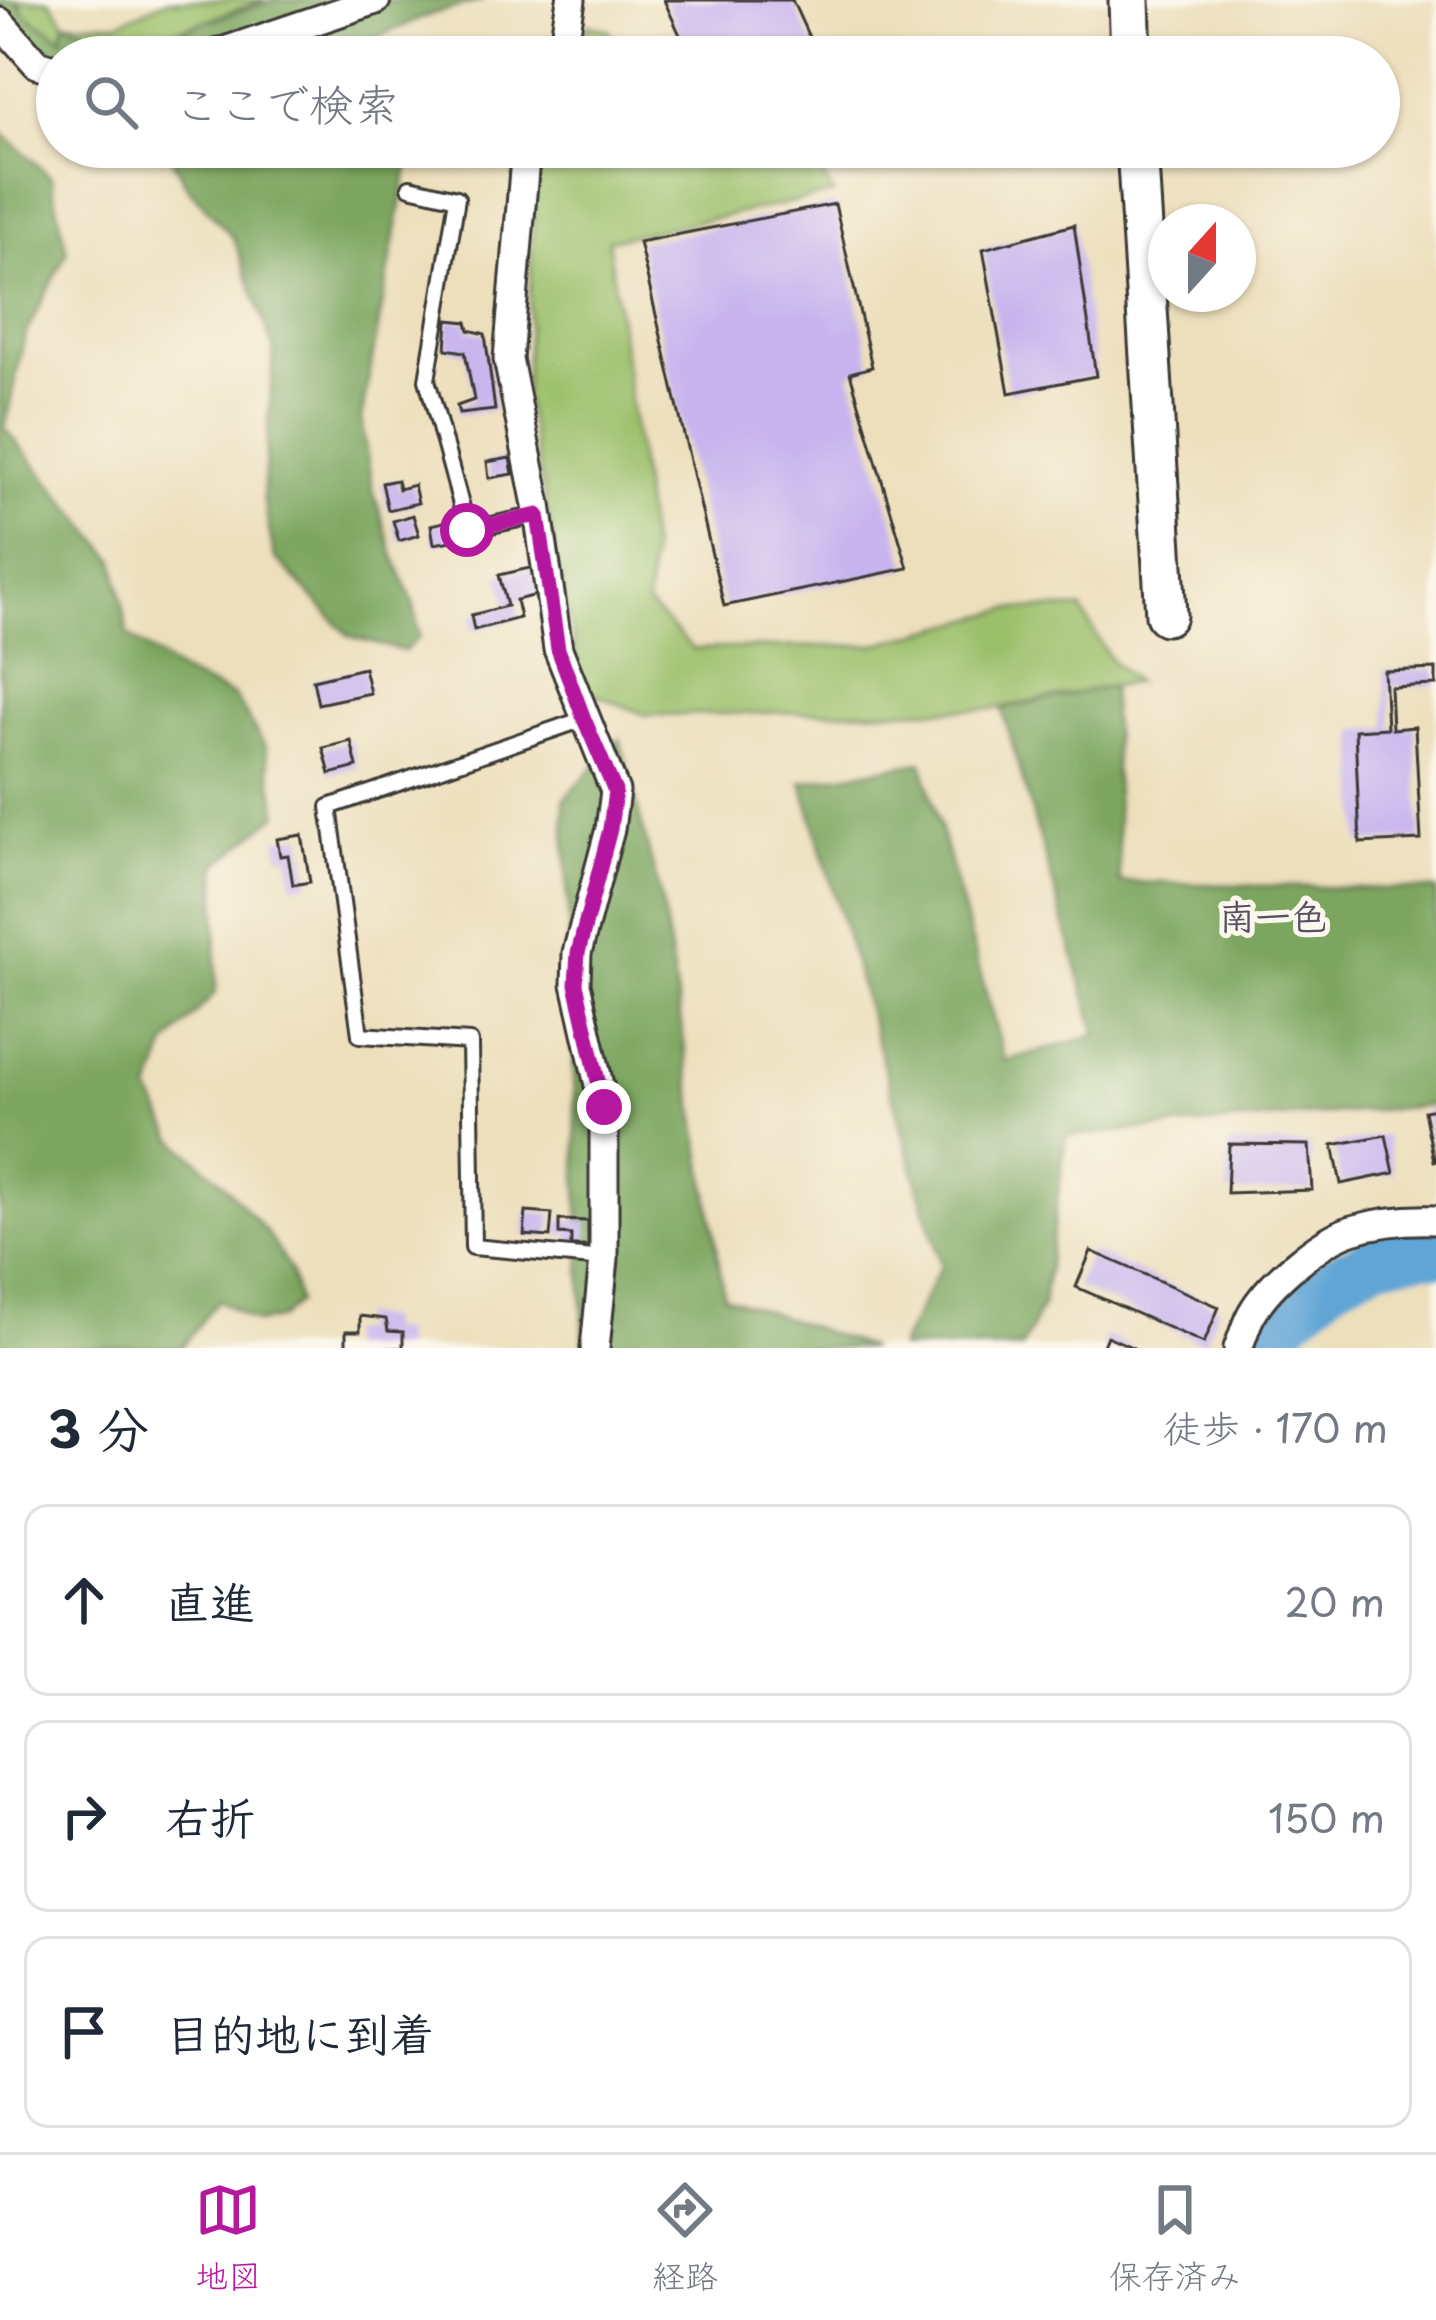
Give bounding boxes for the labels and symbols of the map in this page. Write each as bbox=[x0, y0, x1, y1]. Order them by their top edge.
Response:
north arrow bbox=[1148, 204, 1256, 312]
route start bbox=[440, 503, 494, 557]
district label: 南一色 bbox=[1219, 888, 1327, 942]
route end bbox=[577, 1080, 631, 1134]

